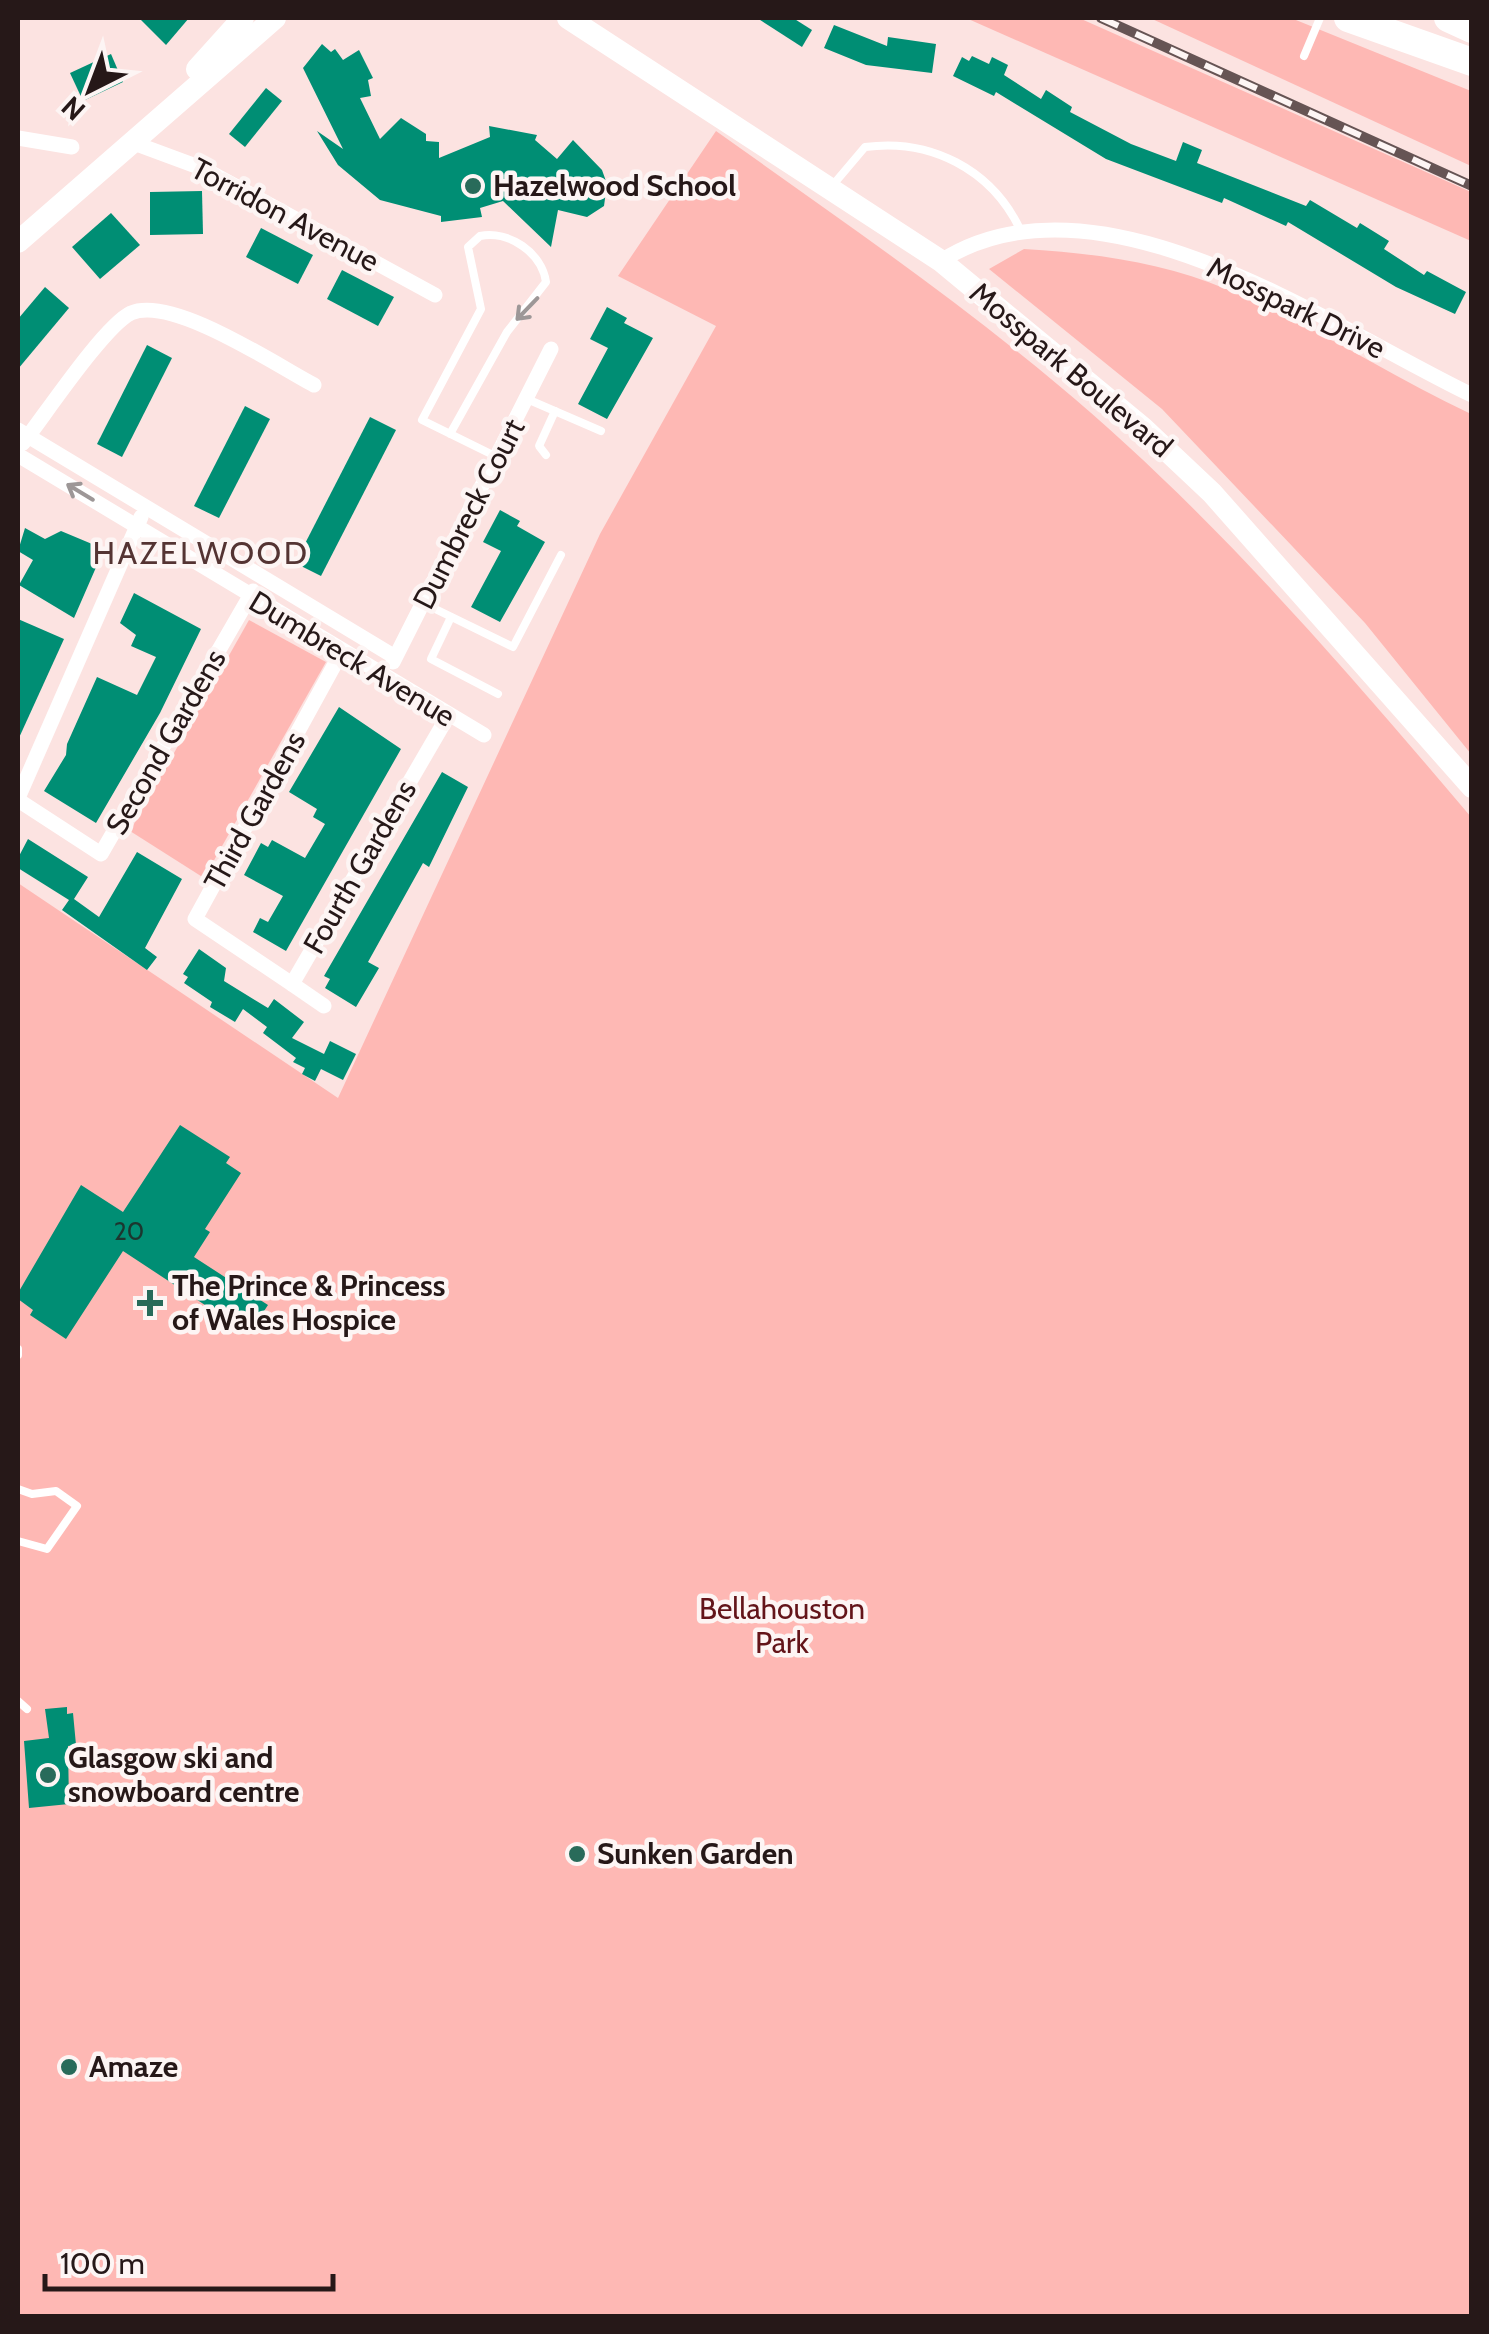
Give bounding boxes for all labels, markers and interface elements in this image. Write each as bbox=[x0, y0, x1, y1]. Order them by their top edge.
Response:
north arrow bbox=[40, 40, 140, 140]
text: N bbox=[55, 89, 92, 128]
street label: Torridon Avenue bbox=[185, 150, 385, 280]
place label: Hazelwood School bbox=[493, 167, 736, 204]
marker: Hazelwood School bbox=[462, 175, 484, 197]
street label: Mosspark Drive bbox=[1201, 249, 1391, 367]
street label: Mosspark Boulevard bbox=[962, 274, 1180, 465]
one-way arrow bbox=[515, 296, 539, 320]
street label: Dumbreck Court bbox=[405, 413, 532, 615]
one-way arrow bbox=[66, 482, 95, 502]
district label: HAZELWOOD bbox=[92, 533, 310, 572]
street label: Dumbreck Avenue bbox=[243, 583, 462, 735]
street label: Second Gardens bbox=[98, 643, 234, 841]
street label: Third Gardens bbox=[196, 725, 313, 897]
street label: Fourth Gardens bbox=[295, 773, 424, 960]
house number: 20 bbox=[114, 1216, 144, 1246]
place label: The Prince & Princess of Wales Hospice bbox=[172, 1267, 445, 1338]
marker: The Prince & Princess of Wales Hospice bbox=[137, 1290, 163, 1316]
park label: Bellahouston Park bbox=[699, 1590, 865, 1661]
place label: Glasgow ski and snowboard centre bbox=[68, 1739, 299, 1810]
marker: Glasgow ski and snowboard centre bbox=[37, 1764, 59, 1786]
place label: Sunken Garden bbox=[597, 1835, 794, 1872]
marker: Sunken Garden bbox=[566, 1843, 588, 1865]
place label: Amaze bbox=[89, 2048, 178, 2085]
marker: Amaze bbox=[58, 2056, 80, 2078]
scale bar bbox=[45, 2229, 332, 2291]
text: 100 m bbox=[60, 2245, 145, 2282]

